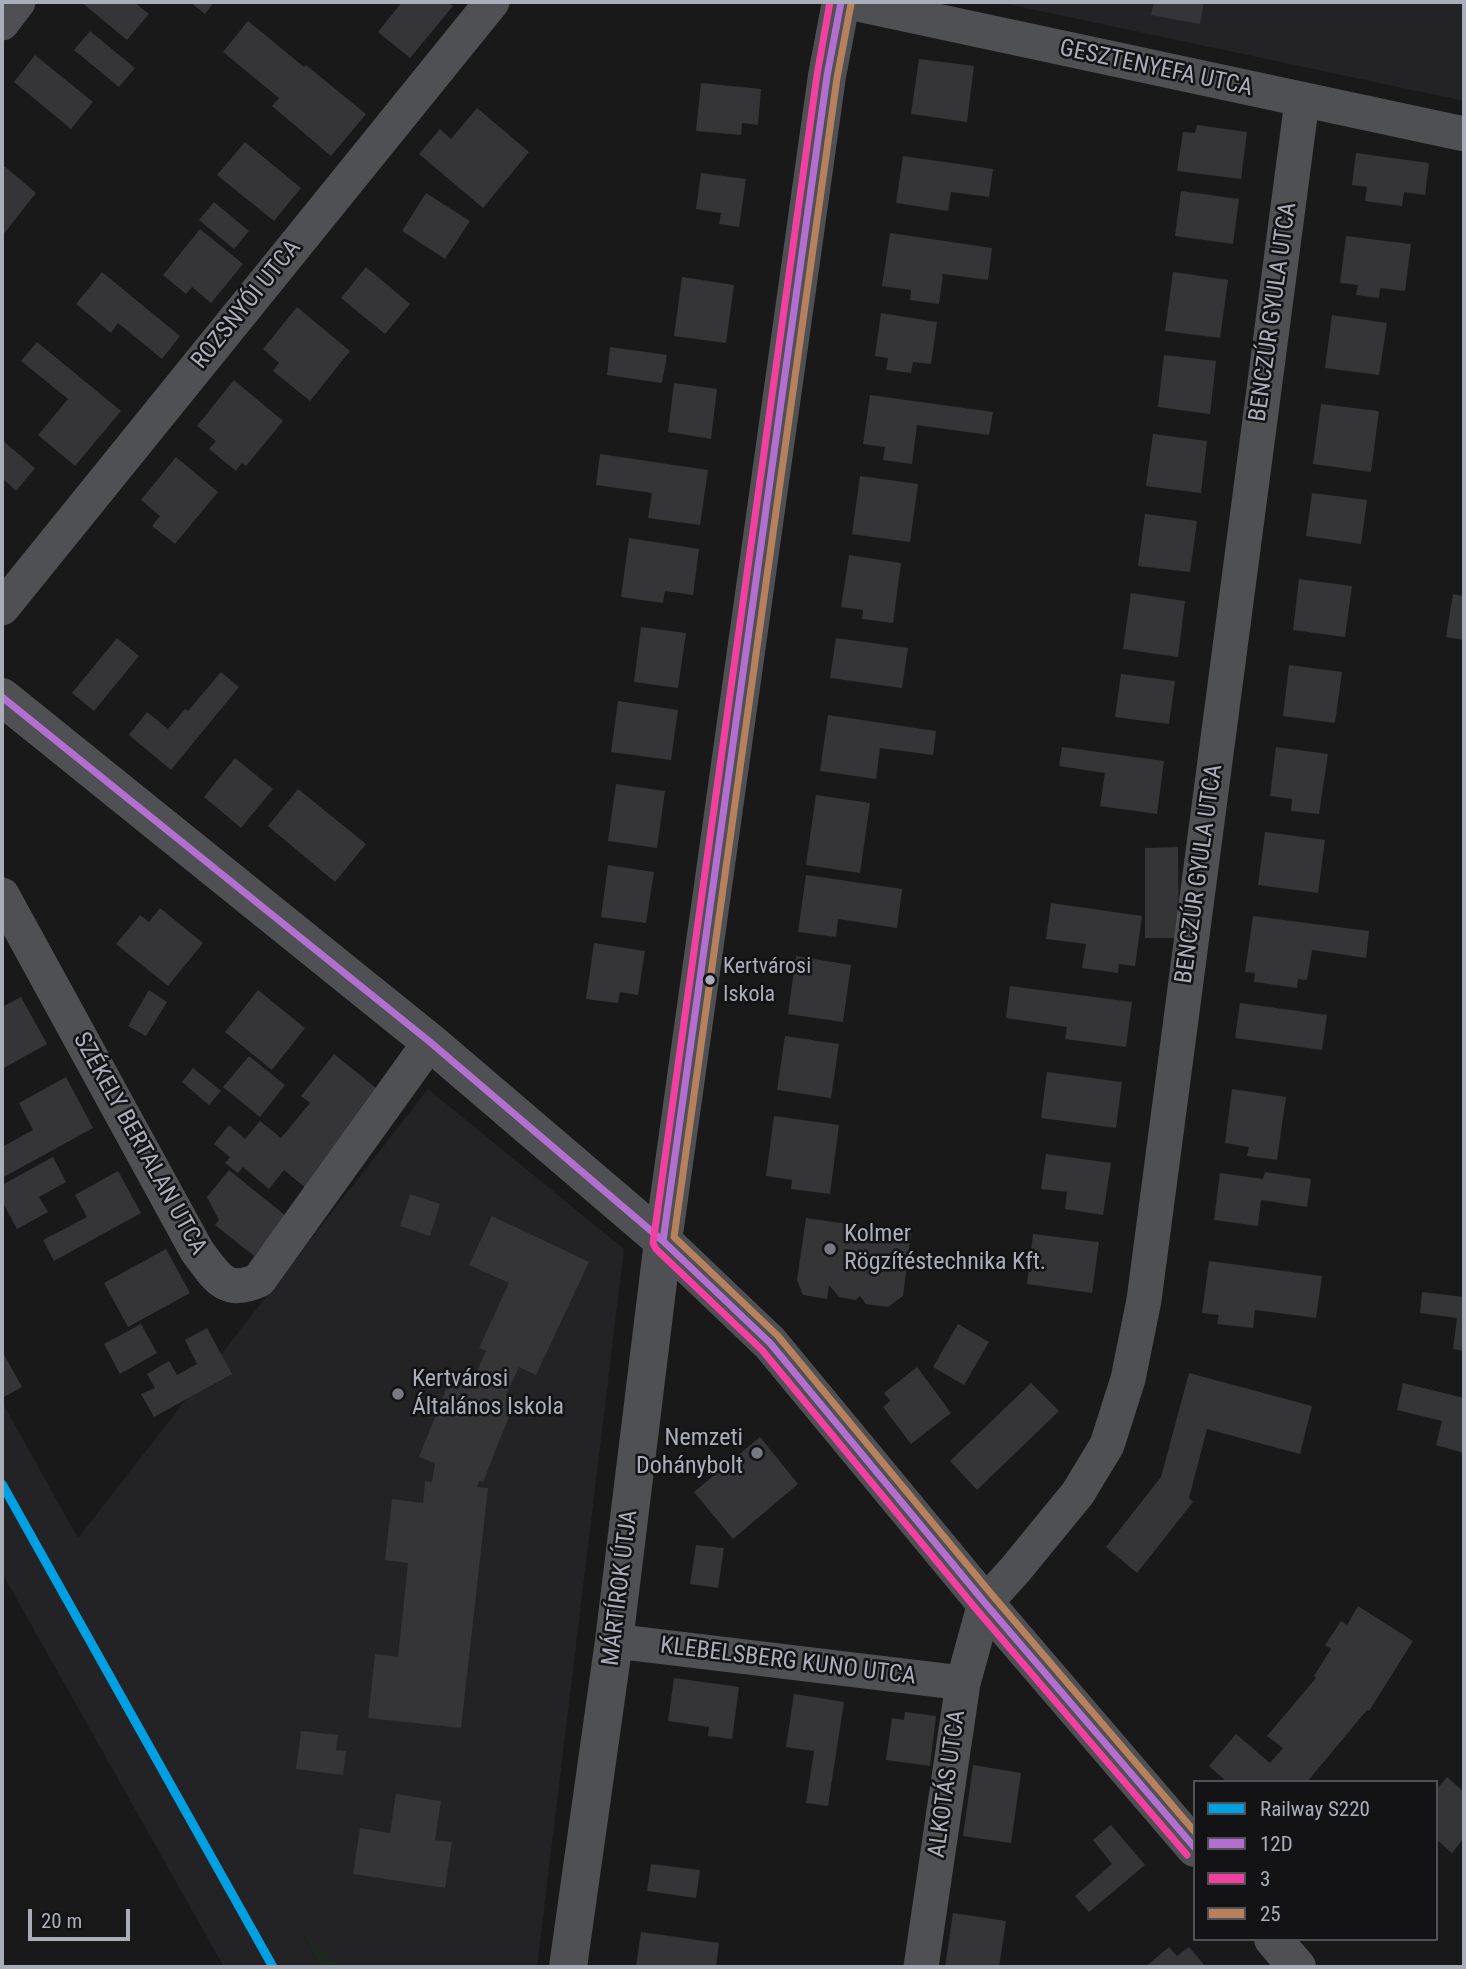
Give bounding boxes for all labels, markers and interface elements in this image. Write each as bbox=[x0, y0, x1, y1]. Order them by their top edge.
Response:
street label: GESZTENYEFA UTCA bbox=[1057, 34, 1255, 104]
street label: BENCZÚR GYULA UTCA bbox=[1244, 201, 1304, 423]
street label: ROZSNYÓI UTCA bbox=[186, 235, 308, 375]
street label: BENCZÚR GYULA UTCA bbox=[1170, 763, 1230, 985]
place label: Kertvárosi Iskola bbox=[723, 954, 811, 1006]
marker: Kertvárosi Iskola bbox=[703, 973, 717, 987]
street label: SZÉKELY BERTALAN UTCA bbox=[66, 1028, 212, 1260]
place label: Kolmer Rögzítéstechnika Kft. bbox=[844, 1221, 1046, 1277]
marker: Kolmer Rögzítéstechnika Kft. bbox=[822, 1241, 838, 1257]
place label: Kertvárosi Általános Iskola bbox=[412, 1366, 564, 1422]
marker: Kertvárosi Általános Iskola bbox=[390, 1386, 406, 1402]
place label: Nemzeti Dohánybolt bbox=[636, 1425, 743, 1481]
marker: Nemzeti Dohánybolt bbox=[749, 1445, 765, 1461]
street label: MÁRTÍROK ÚTJA bbox=[597, 1509, 645, 1667]
street label: KLEBELSBERG KUNO UTCA bbox=[659, 1632, 917, 1692]
street label: ALKOTÁS UTCA bbox=[923, 1708, 973, 1860]
legend bbox=[1193, 1780, 1438, 1941]
text: Railway S220 bbox=[1260, 1797, 1370, 1821]
text: 12D bbox=[1260, 1832, 1293, 1856]
text: 3 bbox=[1260, 1867, 1270, 1891]
scale bar bbox=[32, 1896, 133, 1940]
text: 25 bbox=[1260, 1902, 1281, 1926]
text: 20 m bbox=[41, 1909, 82, 1933]

